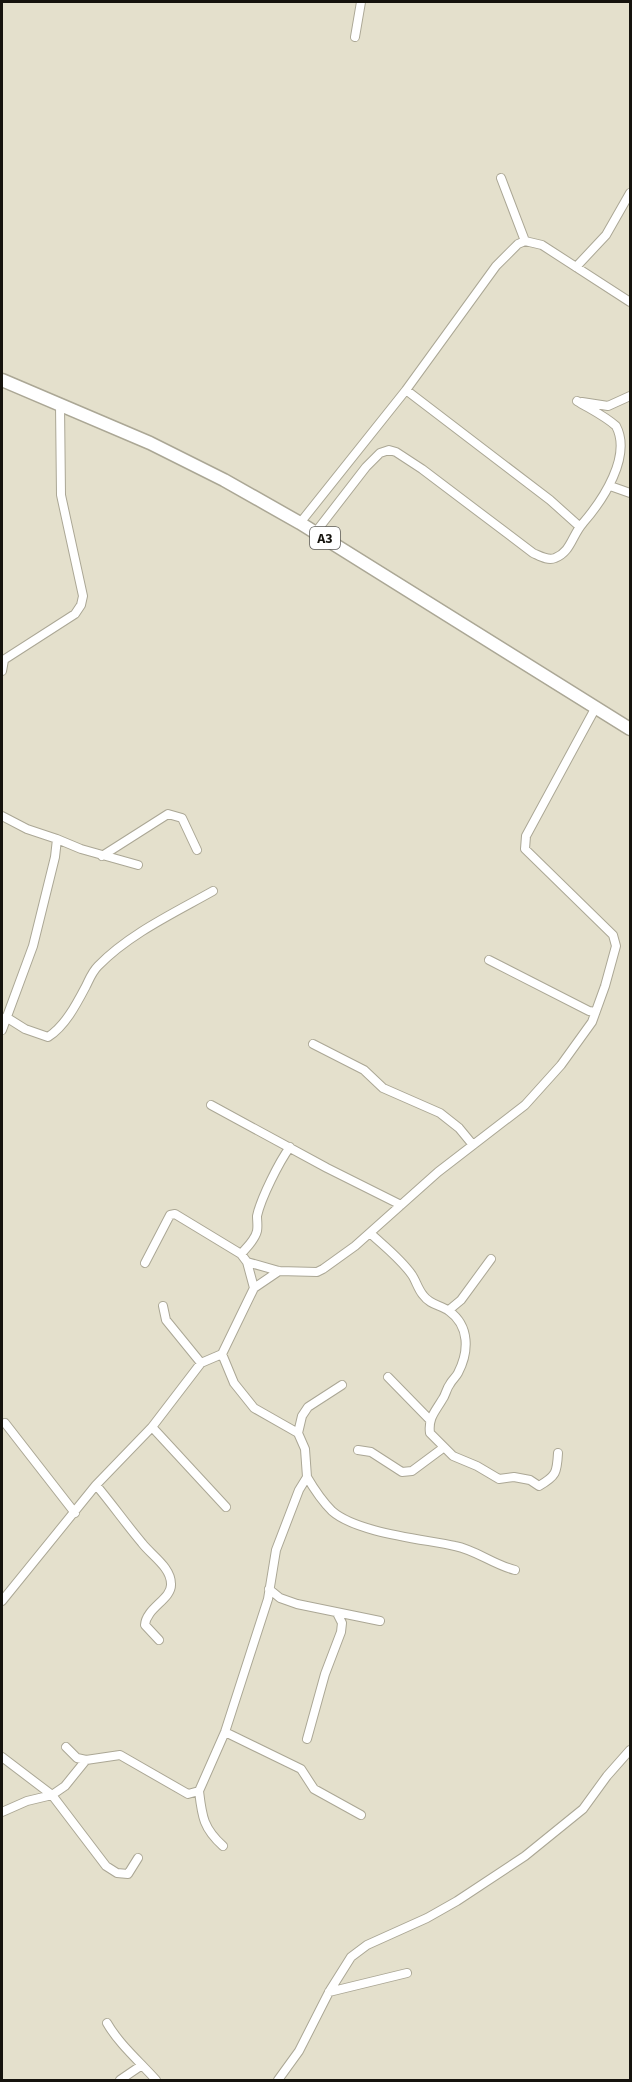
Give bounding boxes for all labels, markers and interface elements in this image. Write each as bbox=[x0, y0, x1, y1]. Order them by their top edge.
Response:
road number: A3 bbox=[310, 527, 340, 549]

